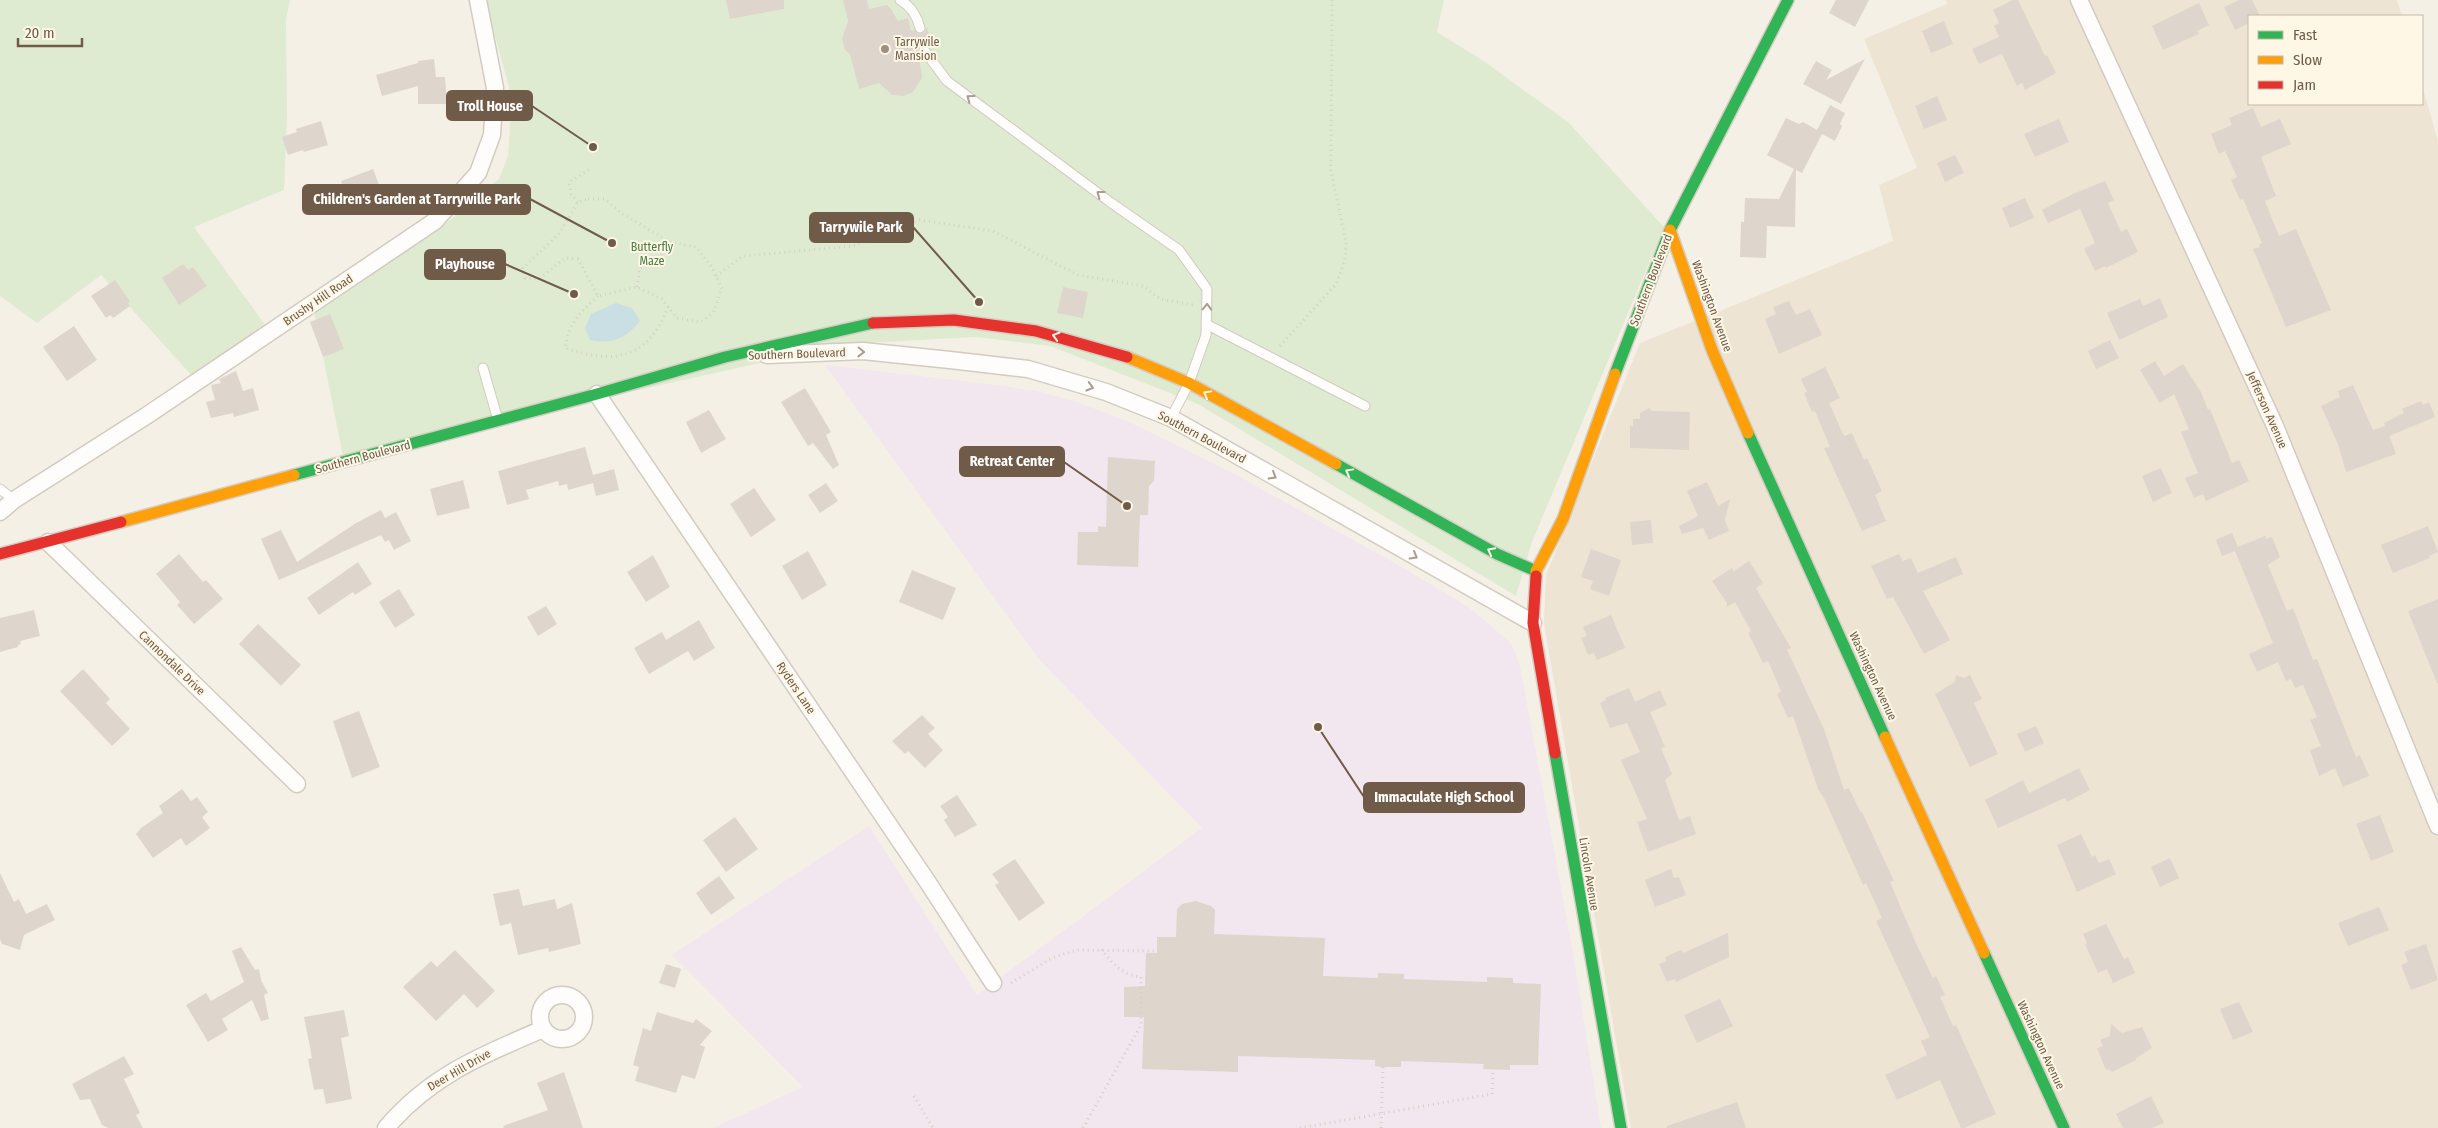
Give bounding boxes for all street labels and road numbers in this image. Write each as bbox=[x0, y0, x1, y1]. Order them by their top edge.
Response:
street label: Southern Boulevard bbox=[1627, 232, 1675, 328]
street label: Washington Avenue bbox=[1689, 258, 1735, 354]
street label: Brushy Hill Road bbox=[281, 272, 355, 328]
street label: Southern Boulevard bbox=[748, 345, 846, 363]
street label: Jefferson Avenue bbox=[2244, 369, 2290, 451]
street label: Southern Boulevard bbox=[1156, 408, 1248, 466]
street label: Southern Boulevard bbox=[314, 438, 412, 476]
street label: Cannondale Drive bbox=[136, 628, 208, 698]
street label: Washington Avenue bbox=[1846, 629, 1900, 723]
street label: Ryders Lane bbox=[774, 659, 818, 717]
street label: Lincoln Avenue bbox=[1576, 836, 1602, 912]
street label: Washington Avenue bbox=[2014, 998, 2068, 1092]
street label: Deer Hill Drive bbox=[425, 1046, 493, 1094]

